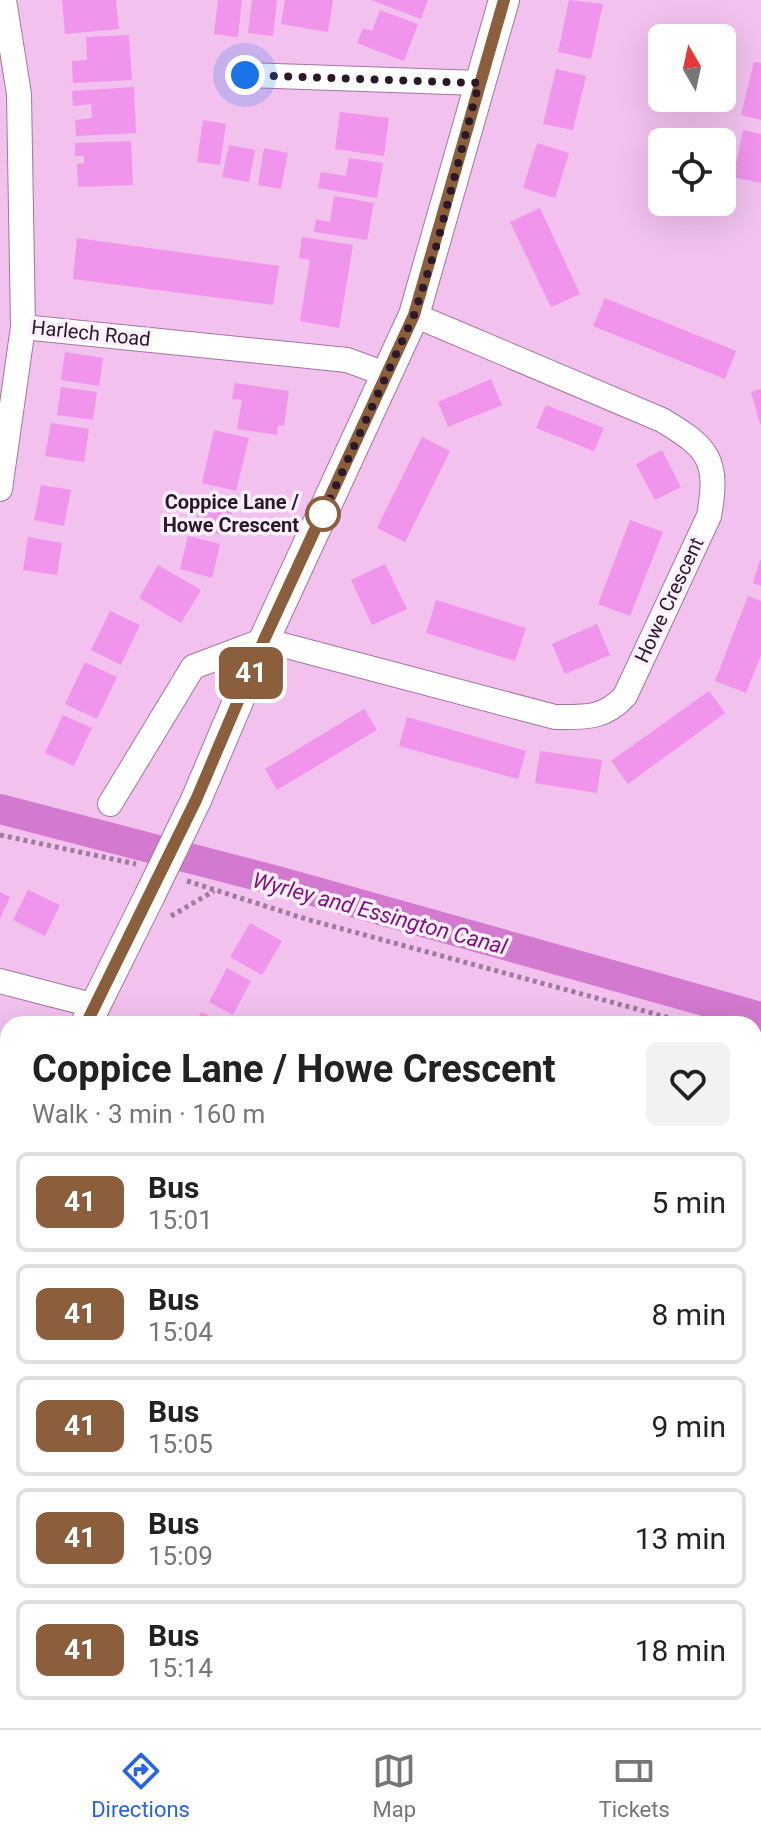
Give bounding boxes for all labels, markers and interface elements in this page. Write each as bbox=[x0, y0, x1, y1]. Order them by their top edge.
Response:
north arrow bbox=[648, 24, 736, 112]
map controls bbox=[648, 24, 736, 216]
your location bbox=[225, 55, 265, 95]
button: locate bbox=[648, 128, 736, 216]
street label: Harlech Road bbox=[30, 315, 152, 351]
place label: Coppice Lane / Howe Crescent bbox=[163, 490, 300, 537]
marker: Coppice Lane / Howe Crescent bbox=[306, 497, 340, 531]
street label: Howe Crescent bbox=[629, 534, 709, 666]
line badge: 41 bbox=[215, 647, 287, 699]
text: 41 bbox=[235, 656, 267, 689]
water label: Wyrley and Essington Canal bbox=[250, 867, 511, 960]
button: heart bbox=[646, 1042, 730, 1126]
text: Coppice Lane / Howe Crescent bbox=[32, 1047, 556, 1091]
text: Walk · 3 min · 160 m bbox=[32, 1099, 265, 1129]
text: Bus bbox=[148, 1170, 199, 1205]
text: 41 bbox=[64, 1185, 96, 1218]
text: 5 min bbox=[652, 1185, 726, 1220]
text: 15:01 bbox=[148, 1205, 213, 1235]
text: Bus bbox=[148, 1282, 199, 1317]
text: 41 bbox=[64, 1297, 96, 1330]
text: 8 min bbox=[652, 1297, 726, 1332]
text: 15:04 bbox=[148, 1317, 213, 1347]
text: Bus bbox=[148, 1394, 199, 1429]
text: 41 bbox=[64, 1409, 96, 1442]
text: 9 min bbox=[652, 1409, 726, 1444]
text: 15:05 bbox=[148, 1429, 213, 1459]
text: Bus bbox=[148, 1506, 199, 1541]
text: 41 bbox=[64, 1521, 96, 1554]
text: 13 min bbox=[635, 1521, 726, 1556]
text: 15:09 bbox=[148, 1541, 213, 1571]
text: Bus bbox=[148, 1618, 199, 1653]
text: 41 bbox=[64, 1633, 96, 1666]
text: 18 min bbox=[635, 1633, 726, 1668]
text: 15:14 bbox=[148, 1653, 213, 1683]
tab: Directions bbox=[91, 1749, 190, 1822]
tab: Map bbox=[372, 1749, 416, 1822]
tab: Tickets bbox=[599, 1749, 670, 1822]

